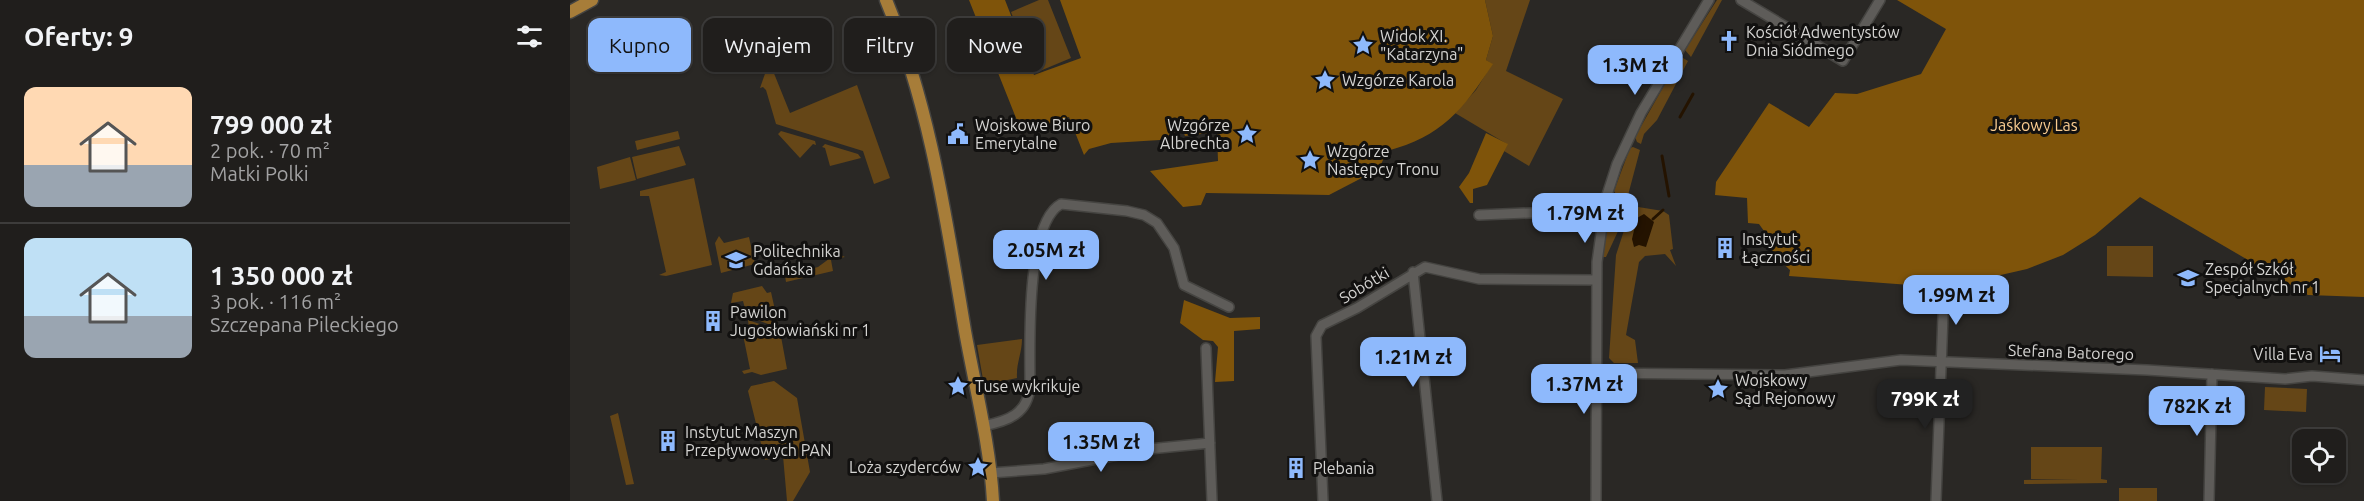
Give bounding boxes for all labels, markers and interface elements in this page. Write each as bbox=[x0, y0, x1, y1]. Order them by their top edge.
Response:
chip: Kupno bbox=[588, 18, 691, 72]
chip: Wynajem bbox=[703, 18, 832, 72]
chip: Filtry bbox=[844, 18, 935, 72]
chip: Nowe bbox=[947, 18, 1044, 72]
icon: filters bbox=[513, 20, 546, 53]
text: Oferty: 9 bbox=[24, 22, 133, 51]
place label: Kościół Adwentystów Dnia Siódmego bbox=[1746, 23, 1900, 59]
place label: Widok XI. "Katarzyna" bbox=[1380, 27, 1464, 63]
church icon: Kościół Adwentystów Dnia Siódmego bbox=[1717, 29, 1741, 53]
place icon: Widok XI. "Katarzyna" bbox=[1351, 33, 1375, 57]
pin: 1.3M zł bbox=[1580, 45, 1690, 96]
text: 1.3M zł bbox=[1602, 53, 1668, 76]
place icon: Wzgórze Karola bbox=[1313, 68, 1337, 92]
place label: Wzgórze Karola bbox=[1342, 71, 1454, 89]
text: 799 000 zł bbox=[210, 110, 332, 139]
icon: home bbox=[72, 111, 144, 183]
place label: Wojskowe Biuro Emerytalne bbox=[975, 116, 1090, 152]
place label: Wzgórze Albrechta bbox=[1160, 116, 1230, 152]
park label: Jaśkowy Las bbox=[1990, 116, 2078, 134]
public building icon: Wojskowe Biuro Emerytalne bbox=[946, 122, 970, 146]
place icon: Wzgórze Albrechta bbox=[1235, 122, 1259, 146]
text: 2 pok. · 70 m² bbox=[210, 139, 330, 162]
place label: Wzgórze Następcy Tronu bbox=[1327, 142, 1439, 178]
place icon: Wzgórze Następcy Tronu bbox=[1298, 148, 1322, 172]
text: Matki Polki bbox=[210, 162, 309, 185]
pin: 1.79M zł bbox=[1523, 193, 1647, 244]
text: 1.79M zł bbox=[1546, 201, 1624, 224]
pin: 2.05M zł bbox=[984, 230, 1108, 281]
place label: Instytut Łączności bbox=[1742, 230, 1810, 266]
building icon: Instytut Łączności bbox=[1713, 236, 1737, 260]
text: 2.05M zł bbox=[1007, 238, 1085, 261]
place label: Politechnika Gdańska bbox=[753, 242, 841, 278]
school or university icon: Politechnika Gdańska bbox=[724, 248, 748, 272]
place label: Zespół Szkół Specjalnych nr 1 bbox=[2205, 260, 2320, 296]
text: 1 350 000 zł bbox=[210, 261, 353, 290]
icon: home bbox=[72, 262, 144, 334]
street label: Sobótki bbox=[1336, 263, 1392, 307]
school or university icon: Zespół Szkół Specjalnych nr 1 bbox=[2176, 266, 2200, 290]
pin: 1.99M zł bbox=[1894, 275, 2018, 326]
text: 1.99M zł bbox=[1917, 283, 1995, 306]
text: 3 pok. · 116 m² bbox=[210, 290, 341, 313]
place label: Pawilon Jugosłowiański nr 1 bbox=[730, 303, 870, 339]
building icon: Pawilon Jugosłowiański nr 1 bbox=[701, 309, 725, 333]
text: Szczepana Pileckiego bbox=[210, 313, 399, 336]
pin: 1.21M zł bbox=[1351, 337, 1475, 388]
street label: Stefana Batorego bbox=[2008, 341, 2134, 363]
hotel icon: Villa Eva bbox=[2318, 342, 2342, 366]
text: 1.21M zł bbox=[1374, 345, 1452, 368]
place label: Villa Eva bbox=[2253, 345, 2313, 363]
pin: 1.37M zł bbox=[1522, 364, 1646, 415]
place label: Wojskowy Sąd Rejonowy bbox=[1735, 371, 1836, 407]
text: 1.37M zł bbox=[1545, 372, 1623, 395]
place icon: Tuse wykrikuje bbox=[946, 374, 970, 398]
place label: Tuse wykrikuje bbox=[975, 377, 1080, 395]
place icon: Wojskowy Sąd Rejonowy bbox=[1706, 377, 1730, 401]
pin: 799K zł bbox=[1870, 379, 1980, 430]
pin: 782K zł bbox=[2142, 386, 2252, 437]
text: 799K zł bbox=[1891, 387, 1959, 410]
text: 782K zł bbox=[2163, 394, 2231, 417]
pin: 1.35M zł bbox=[1039, 422, 1163, 473]
place label: Instytut Maszyn Przepływowych PAN bbox=[685, 423, 831, 459]
building icon: Instytut Maszyn Przepływowych PAN bbox=[656, 429, 680, 453]
map controls bbox=[2292, 429, 2346, 483]
button: locate bbox=[2292, 429, 2346, 483]
text: 1.35M zł bbox=[1062, 430, 1140, 453]
place icon: Loża szyderców bbox=[966, 455, 990, 479]
building icon: Plebania bbox=[1284, 456, 1308, 480]
place label: Loża szyderców bbox=[849, 458, 962, 476]
place label: Plebania bbox=[1313, 459, 1374, 477]

